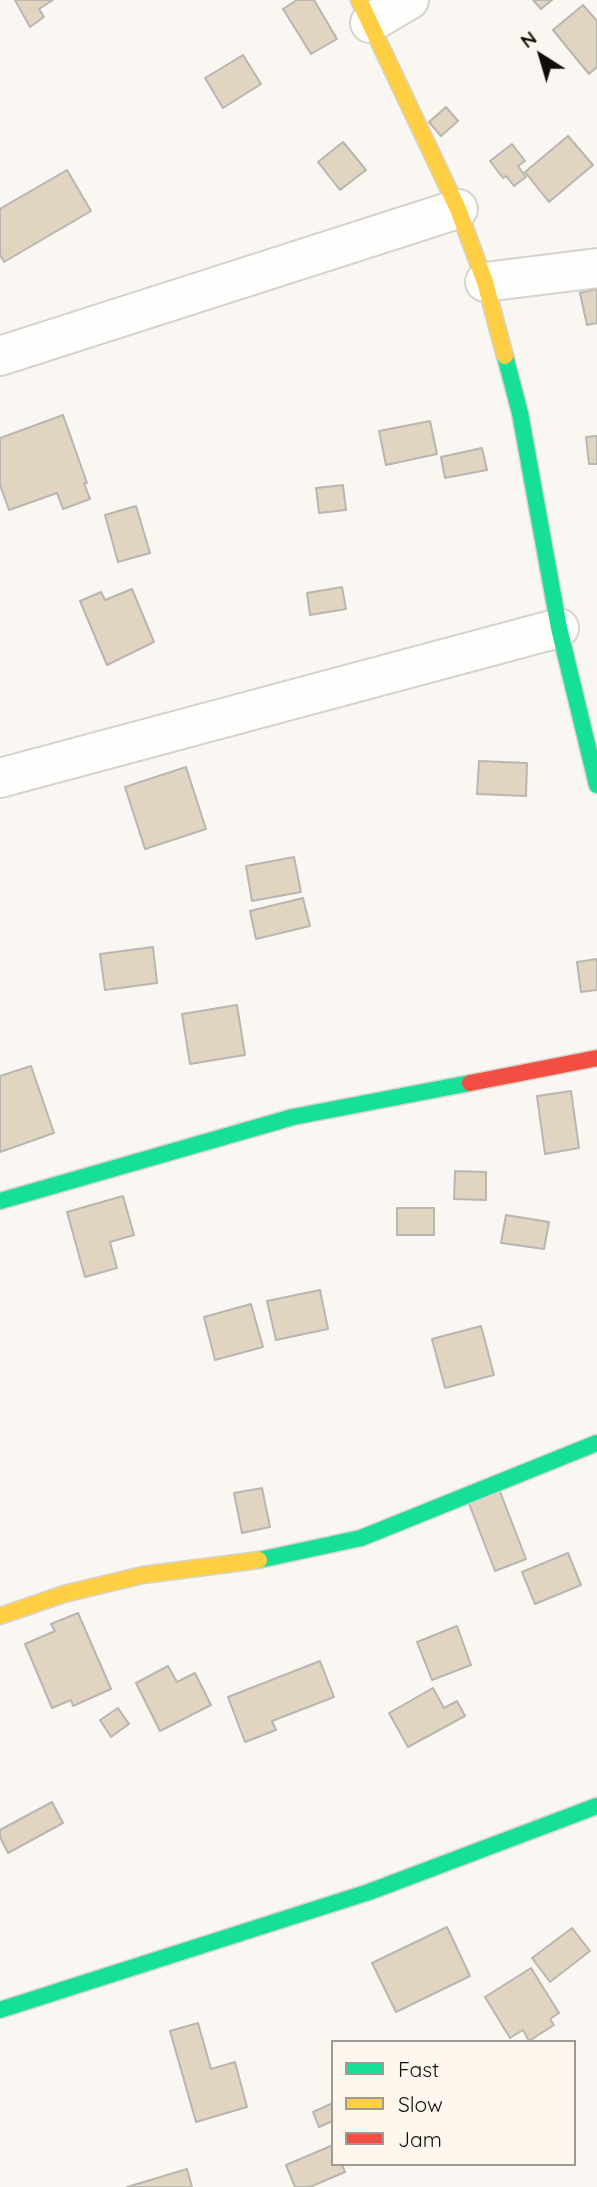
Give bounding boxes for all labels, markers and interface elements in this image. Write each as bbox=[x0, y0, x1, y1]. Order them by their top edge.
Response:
north arrow bbox=[506, 21, 576, 91]
text: N bbox=[516, 25, 541, 53]
legend bbox=[331, 2040, 576, 2166]
text: Fast bbox=[398, 2056, 439, 2082]
text: Slow bbox=[398, 2091, 443, 2117]
text: Jam bbox=[398, 2126, 442, 2152]

